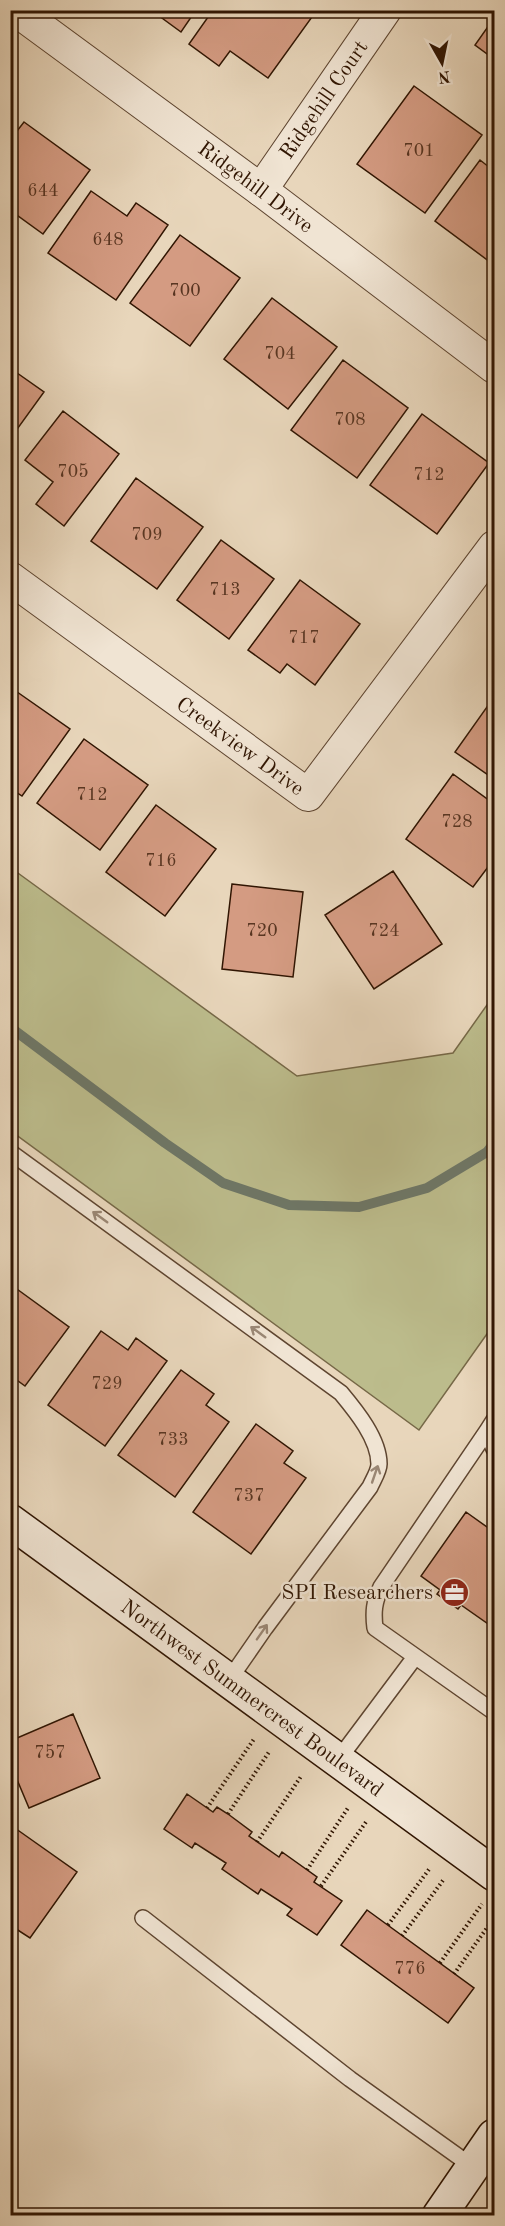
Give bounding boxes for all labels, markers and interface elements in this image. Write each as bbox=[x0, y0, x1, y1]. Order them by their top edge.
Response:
north arrow bbox=[412, 33, 472, 93]
street label: Ridgehill Court bbox=[277, 37, 373, 163]
text: N bbox=[436, 67, 451, 85]
street label: Ridgehill Drive bbox=[194, 138, 316, 238]
house number: 701 bbox=[403, 142, 435, 160]
house number: 644 bbox=[27, 182, 59, 200]
house number: 648 bbox=[92, 231, 124, 249]
house number: 700 bbox=[169, 282, 201, 300]
house number: 704 bbox=[264, 345, 296, 363]
house number: 708 bbox=[334, 411, 366, 429]
house number: 705 bbox=[57, 463, 89, 481]
house number: 712 bbox=[413, 466, 445, 484]
house number: 709 bbox=[131, 526, 163, 544]
house number: 713 bbox=[209, 581, 241, 599]
house number: 717 bbox=[288, 629, 320, 647]
street label: Creekview Drive bbox=[172, 694, 307, 800]
house number: 712 bbox=[76, 786, 108, 804]
house number: 728 bbox=[441, 813, 473, 831]
house number: 716 bbox=[145, 852, 177, 870]
house number: 720 bbox=[246, 922, 278, 940]
house number: 724 bbox=[368, 922, 400, 940]
one-way arrow bbox=[93, 1211, 109, 1223]
one-way arrow bbox=[250, 1326, 266, 1338]
house number: 729 bbox=[91, 1375, 123, 1393]
house number: 733 bbox=[157, 1431, 189, 1449]
one-way arrow bbox=[370, 1464, 381, 1483]
house number: 737 bbox=[233, 1487, 265, 1505]
office icon: SPI Researchers bbox=[438, 1576, 470, 1608]
place label: SPI Researchers bbox=[281, 1583, 433, 1604]
street label: Northwest Summercrest Boulevard bbox=[116, 1597, 387, 1801]
one-way arrow bbox=[256, 1624, 268, 1640]
house number: 757 bbox=[34, 1744, 66, 1762]
house number: 776 bbox=[394, 1960, 426, 1978]

